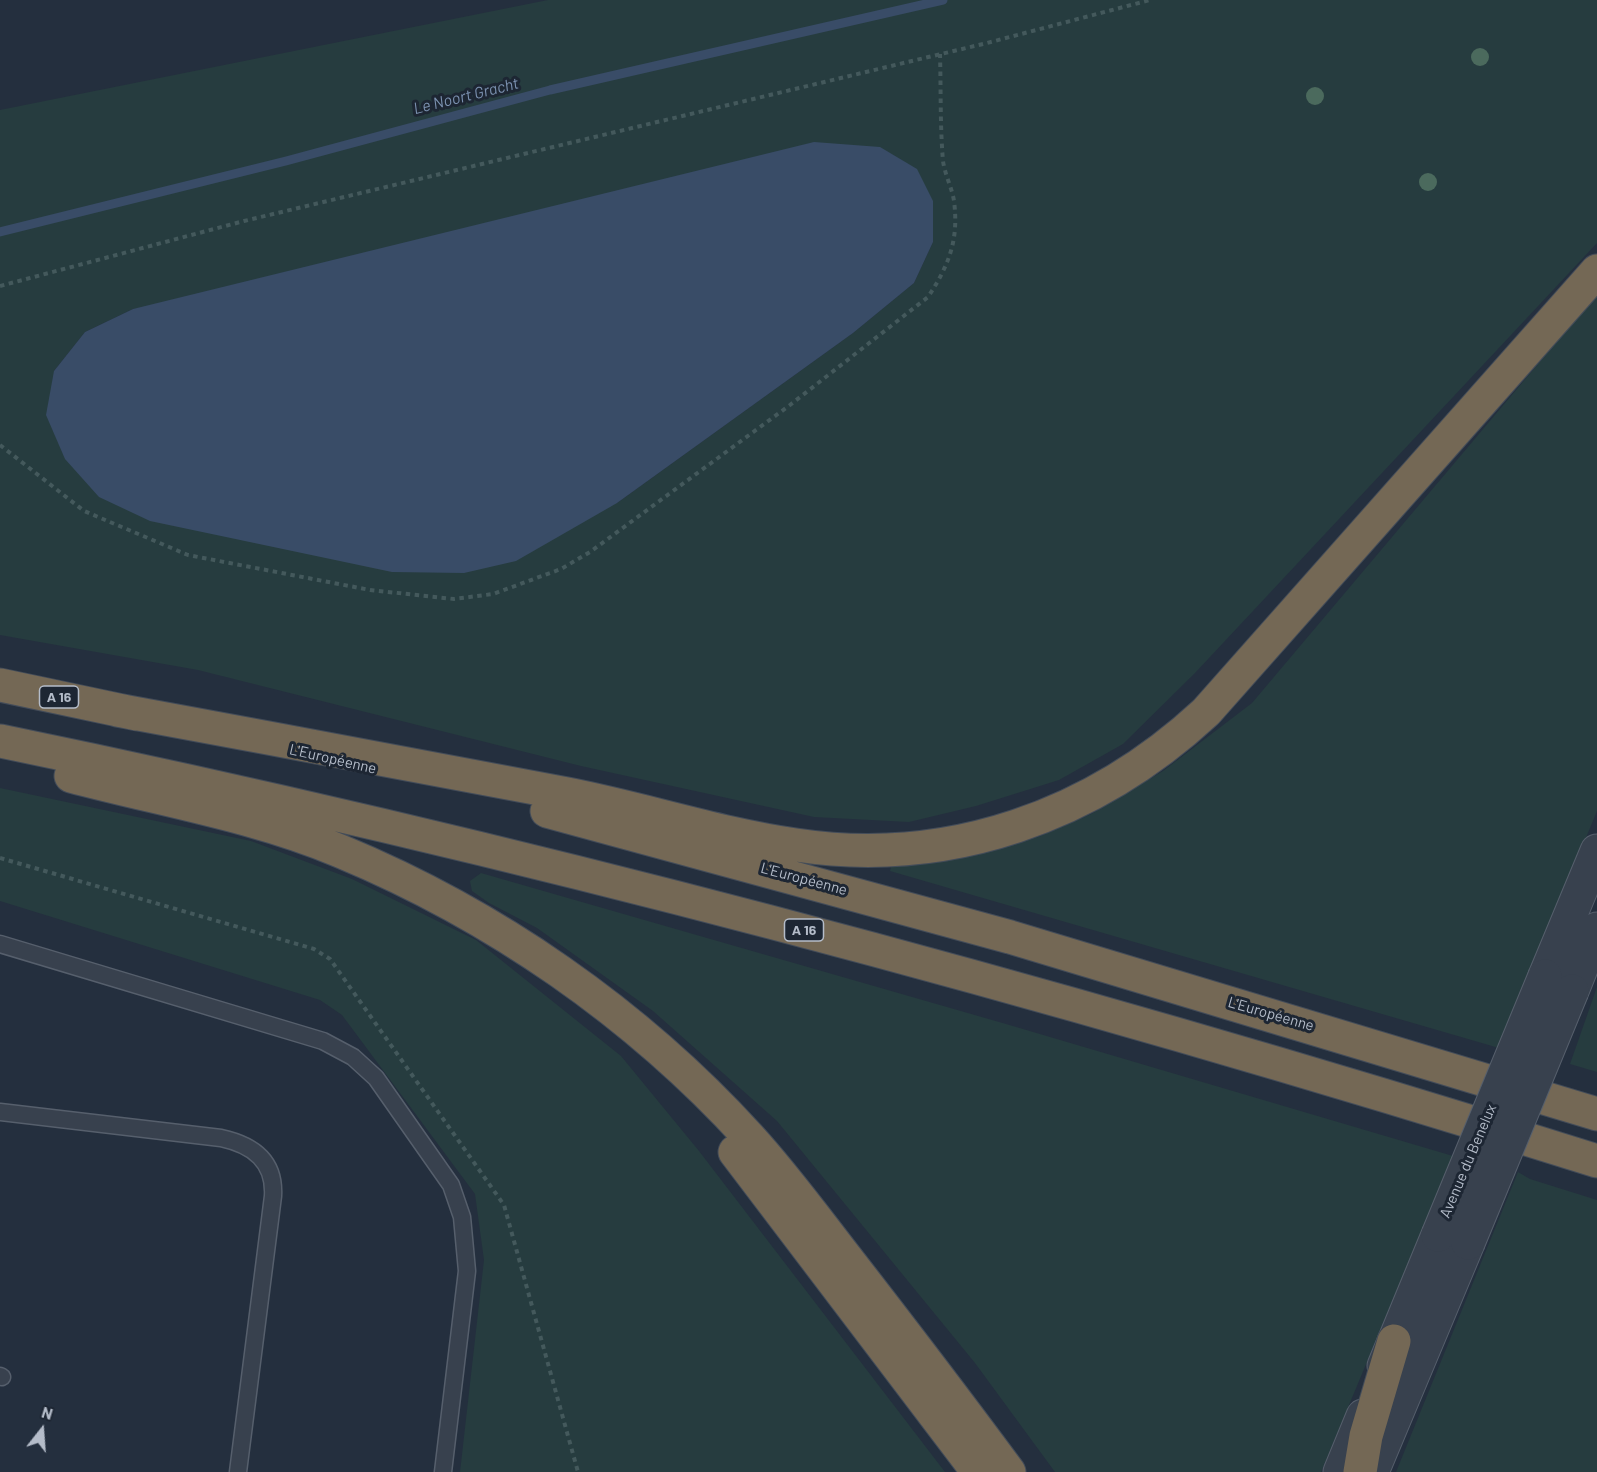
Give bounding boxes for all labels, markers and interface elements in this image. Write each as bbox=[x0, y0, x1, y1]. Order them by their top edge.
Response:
water label: Le Noort Gracht bbox=[411, 74, 521, 118]
road number: A 16 bbox=[40, 686, 78, 708]
street label: L'Européenne bbox=[288, 740, 378, 778]
street label: L'Européenne bbox=[759, 859, 849, 899]
road number: A 16 bbox=[784, 919, 824, 941]
street label: L'Européenne bbox=[1226, 993, 1316, 1035]
street label: Avenue du Benelux bbox=[1436, 1101, 1500, 1221]
north arrow bbox=[12, 1400, 72, 1460]
text: N bbox=[40, 1402, 55, 1423]

